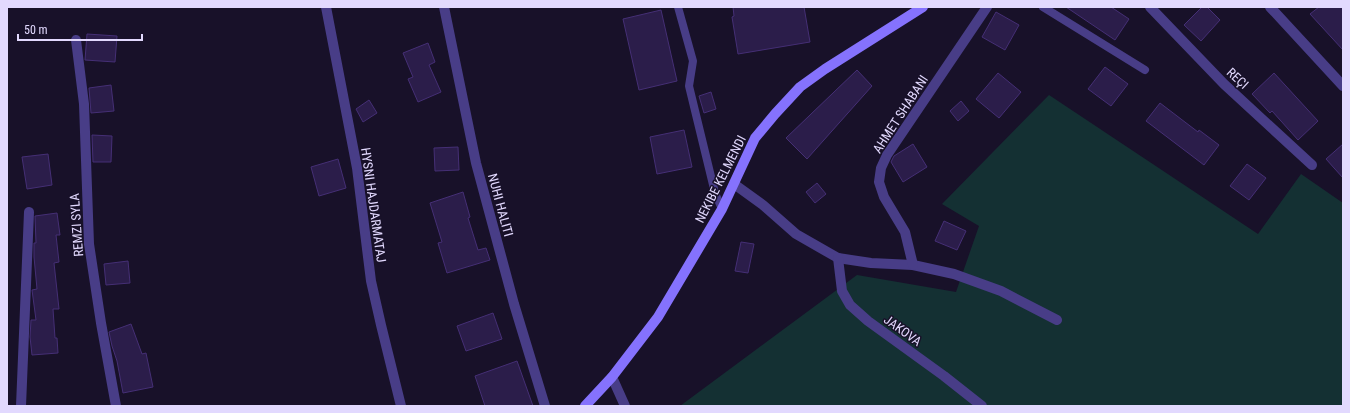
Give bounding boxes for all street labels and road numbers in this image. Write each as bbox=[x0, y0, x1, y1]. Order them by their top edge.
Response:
street label: REÇI bbox=[1224, 65, 1252, 92]
street label: AHMET SHABANI bbox=[870, 73, 931, 156]
street label: NEKIBE KELMENDI bbox=[692, 133, 749, 225]
street label: HYSNI HAJDARMATAJ bbox=[358, 147, 389, 264]
street label: NUHI HALITI bbox=[485, 172, 516, 238]
street label: REMZI SYLA bbox=[67, 192, 86, 257]
street label: JAKOVA bbox=[881, 312, 925, 349]

